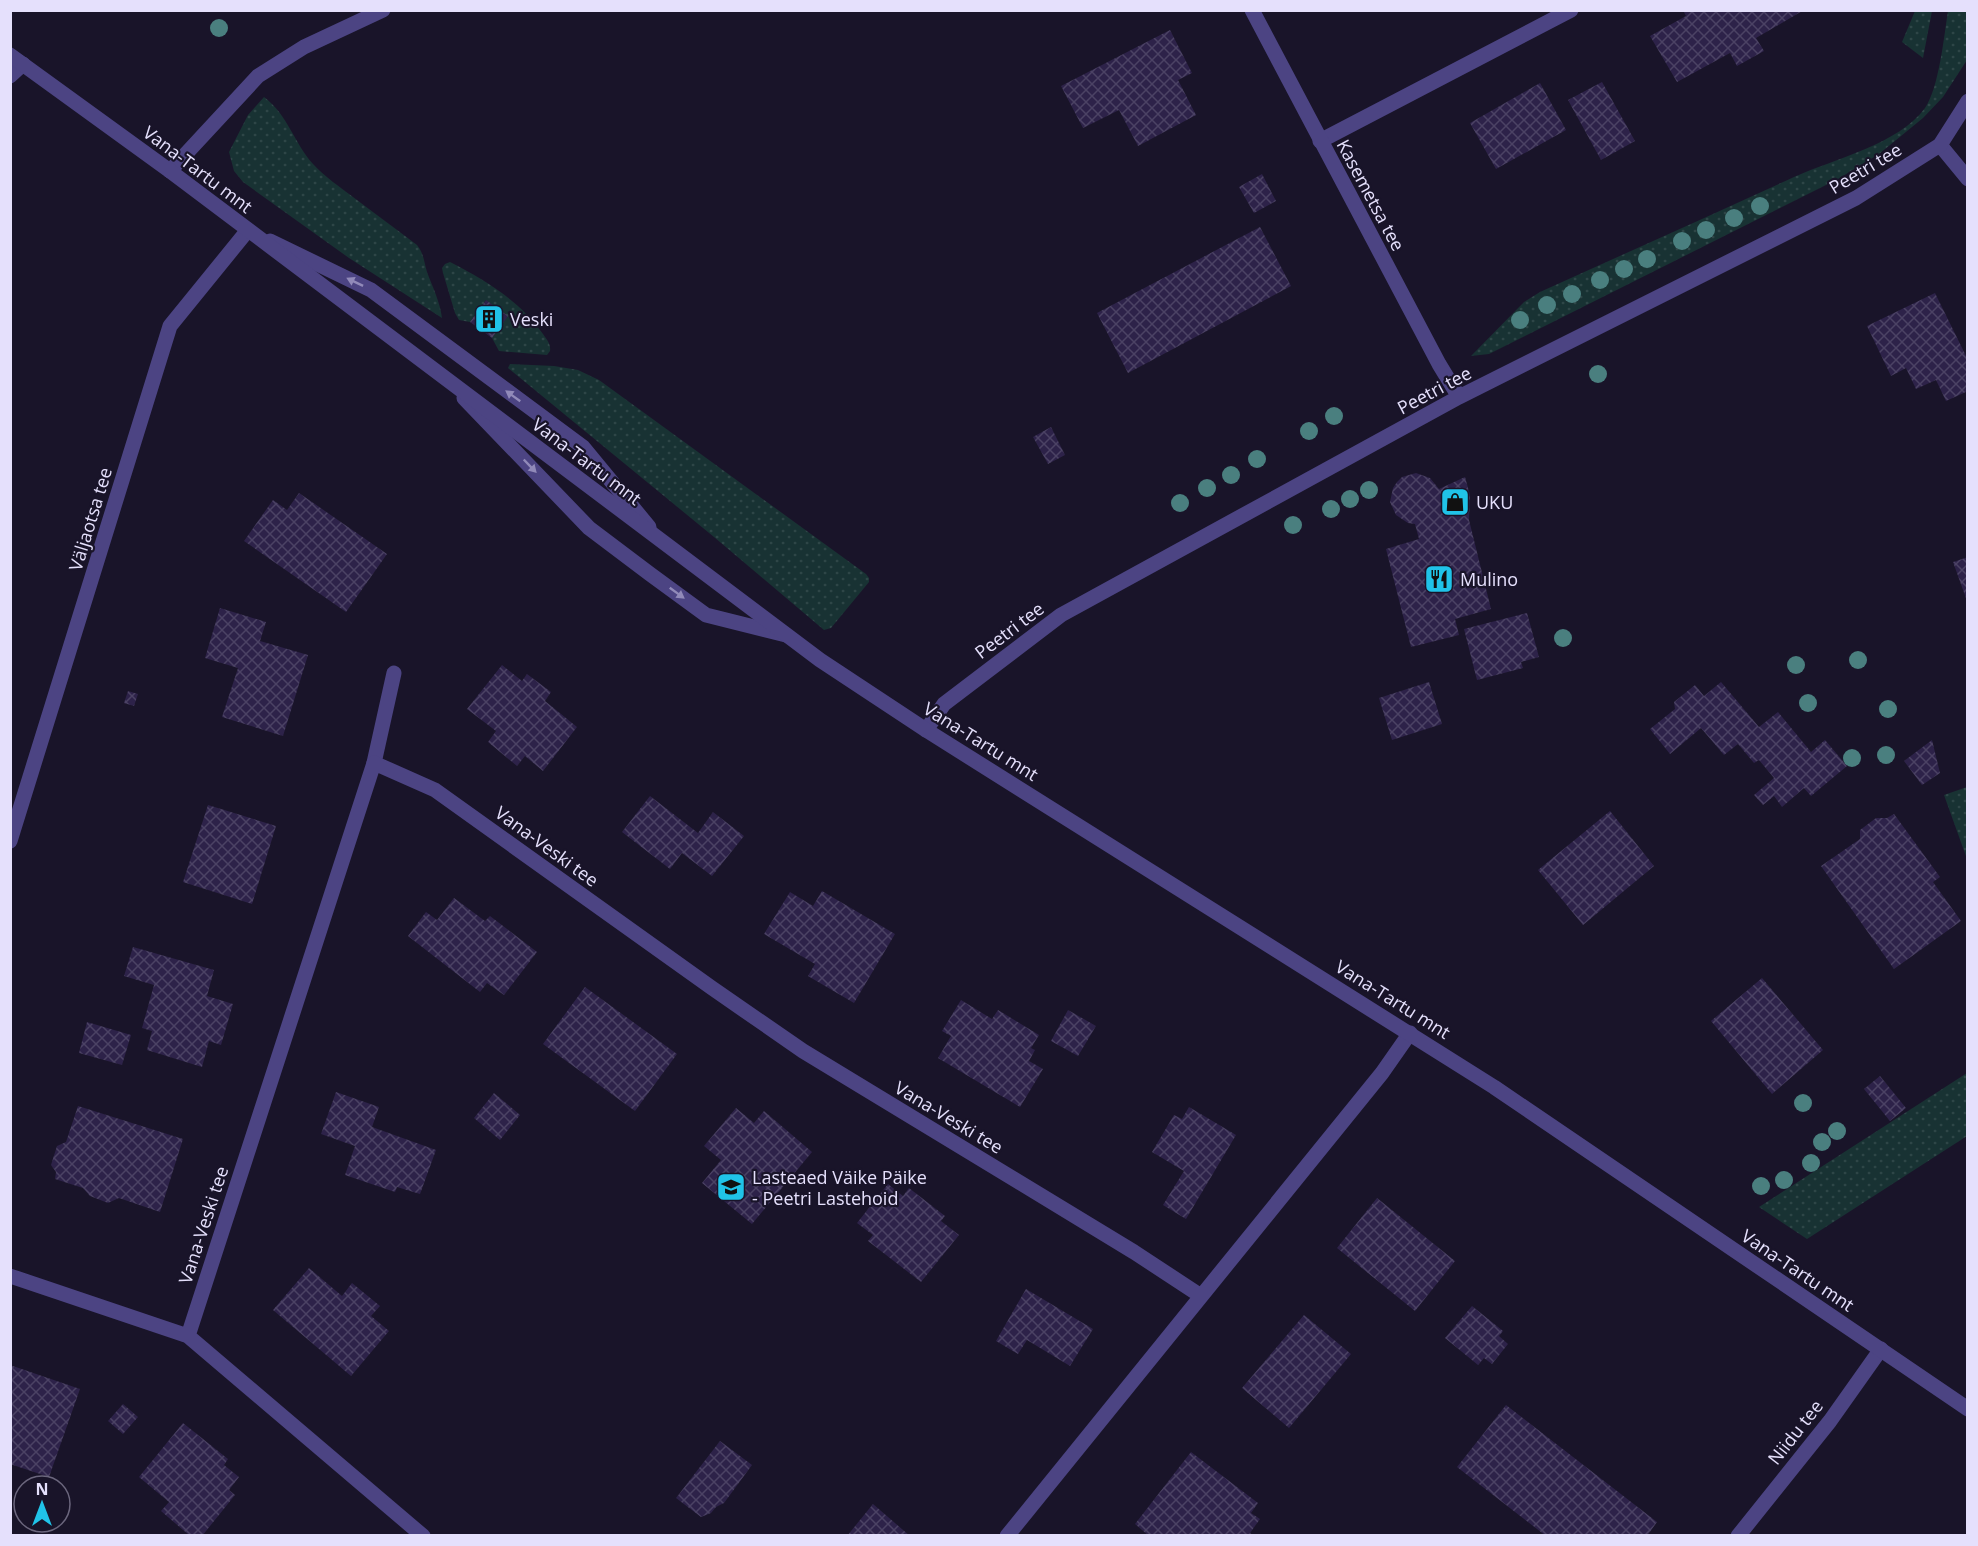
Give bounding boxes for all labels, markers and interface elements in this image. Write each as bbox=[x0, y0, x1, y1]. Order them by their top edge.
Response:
street label: Vana-Tartu mnt bbox=[138, 120, 258, 218]
street label: Kasemetsa tee bbox=[1332, 135, 1410, 255]
street label: Peetri tee bbox=[1824, 137, 1906, 199]
one-way arrow bbox=[346, 278, 363, 287]
building icon: Veski bbox=[473, 303, 505, 335]
place label: Veski bbox=[510, 307, 553, 331]
street label: Peetri tee bbox=[1393, 360, 1475, 420]
one-way arrow bbox=[505, 389, 521, 402]
street label: Vana-Tartu mnt bbox=[527, 412, 647, 510]
one-way arrow bbox=[523, 459, 537, 474]
street label: Väljaotsa tee bbox=[63, 464, 117, 574]
shop icon: UKU bbox=[1439, 486, 1471, 518]
place label: UKU bbox=[1476, 490, 1513, 514]
restaurant icon: Mulino bbox=[1423, 563, 1455, 595]
place label: Mulino bbox=[1460, 567, 1518, 591]
one-way arrow bbox=[669, 587, 684, 599]
street label: Peetri tee bbox=[970, 596, 1048, 664]
street label: Vana-Tartu mnt bbox=[919, 696, 1043, 786]
street label: Vana-Veski tee bbox=[490, 800, 604, 892]
street label: Vana-Tartu mnt bbox=[1331, 954, 1455, 1044]
street label: Vana-Veski tee bbox=[890, 1075, 1008, 1159]
street label: Vana-Veski tee bbox=[173, 1163, 233, 1287]
place label: Lasteaed Väike Päike - Peetri Lastehoid bbox=[752, 1165, 927, 1210]
school or university icon: Lasteaed Väike Päike - Peetri Lastehoid bbox=[715, 1171, 747, 1203]
street label: Vana-Tartu mnt bbox=[1737, 1223, 1859, 1317]
street label: Niidu tee bbox=[1762, 1395, 1828, 1469]
north arrow bbox=[12, 1474, 72, 1534]
text: N bbox=[35, 1478, 49, 1500]

